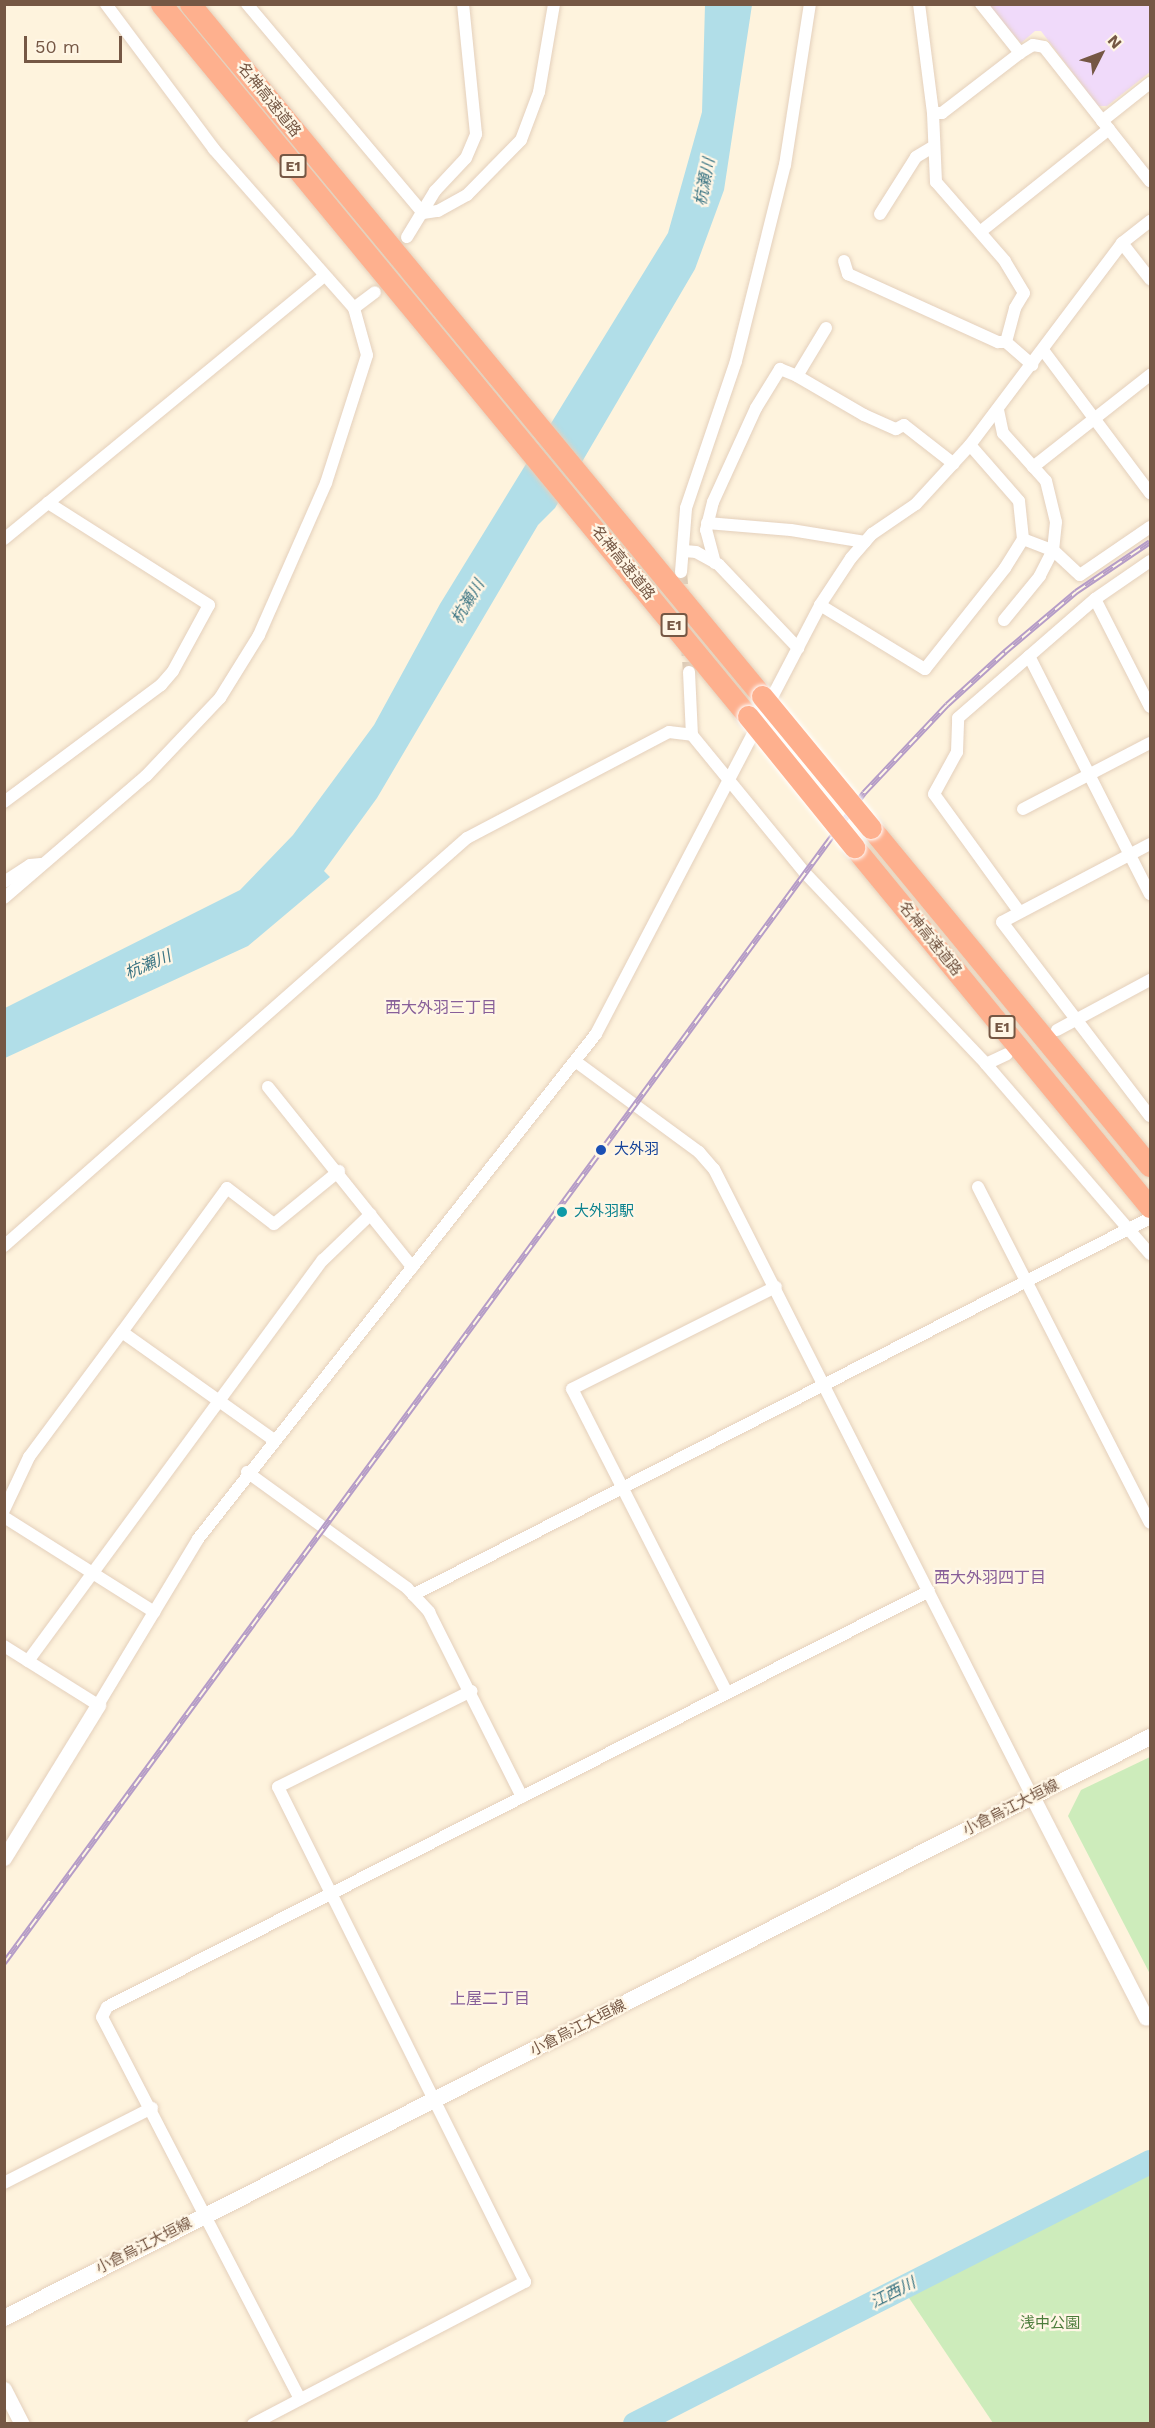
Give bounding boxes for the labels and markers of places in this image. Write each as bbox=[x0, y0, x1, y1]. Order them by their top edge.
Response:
marker: 大外羽 bbox=[592, 1141, 610, 1159]
place label: 大外羽 bbox=[614, 1141, 659, 1159]
place label: 大外羽駅 bbox=[574, 1203, 634, 1221]
marker: 大外羽駅 bbox=[555, 1205, 569, 1219]

